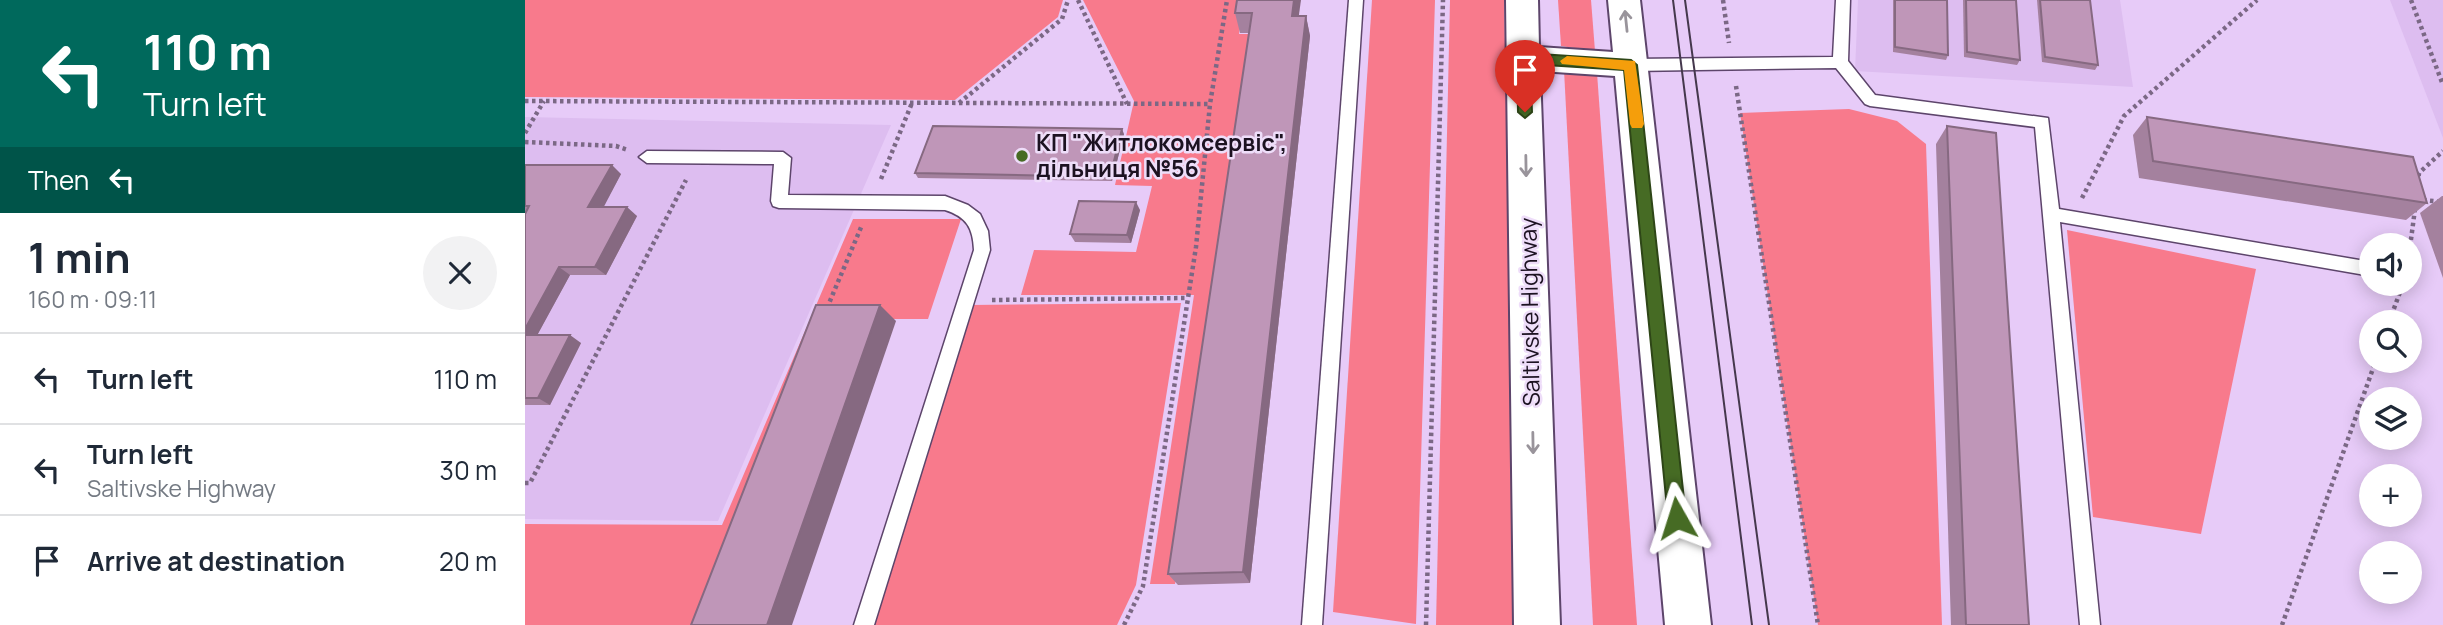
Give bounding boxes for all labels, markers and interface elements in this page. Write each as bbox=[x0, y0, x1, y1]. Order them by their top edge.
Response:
one-way arrow bbox=[1619, 10, 1632, 33]
text: 110 m bbox=[143, 18, 272, 85]
icon: left bbox=[28, 28, 119, 119]
pin bbox=[1495, 40, 1555, 112]
icon: arrive bbox=[1506, 51, 1544, 89]
text: Turn left bbox=[143, 82, 267, 126]
place label: КП "Житлокомсервіс", дільниця №56 bbox=[1036, 126, 1287, 184]
marker: КП "Житлокомсервіс", дільниця №56 bbox=[1014, 148, 1030, 164]
one-way arrow bbox=[1519, 154, 1533, 177]
icon: left bbox=[103, 161, 141, 199]
text: Then bbox=[28, 162, 89, 198]
street label: Saltivske Highway bbox=[1511, 217, 1547, 407]
text: 1 min bbox=[28, 228, 131, 286]
map controls bbox=[2359, 233, 2422, 604]
button: sound bbox=[2359, 233, 2422, 296]
button: close bbox=[423, 236, 497, 310]
text: 160 m · 09:11 bbox=[28, 283, 157, 315]
button: search bbox=[2359, 310, 2422, 373]
icon: left bbox=[28, 360, 66, 398]
text: Turn left bbox=[87, 361, 194, 397]
text: 110 m bbox=[434, 361, 497, 397]
button: layers bbox=[2359, 387, 2422, 450]
one-way arrow bbox=[1526, 431, 1540, 454]
text: Turn left bbox=[87, 436, 194, 472]
icon: left bbox=[28, 451, 66, 489]
text: 30 m bbox=[440, 452, 497, 488]
button: + bbox=[2359, 464, 2422, 527]
text: Saltivske Highway bbox=[87, 472, 276, 504]
position arrow bbox=[1640, 481, 1714, 555]
button: − bbox=[2359, 541, 2422, 604]
icon: arrive bbox=[28, 542, 66, 580]
text: Arrive at destination bbox=[87, 543, 345, 579]
text: 20 m bbox=[439, 543, 497, 579]

